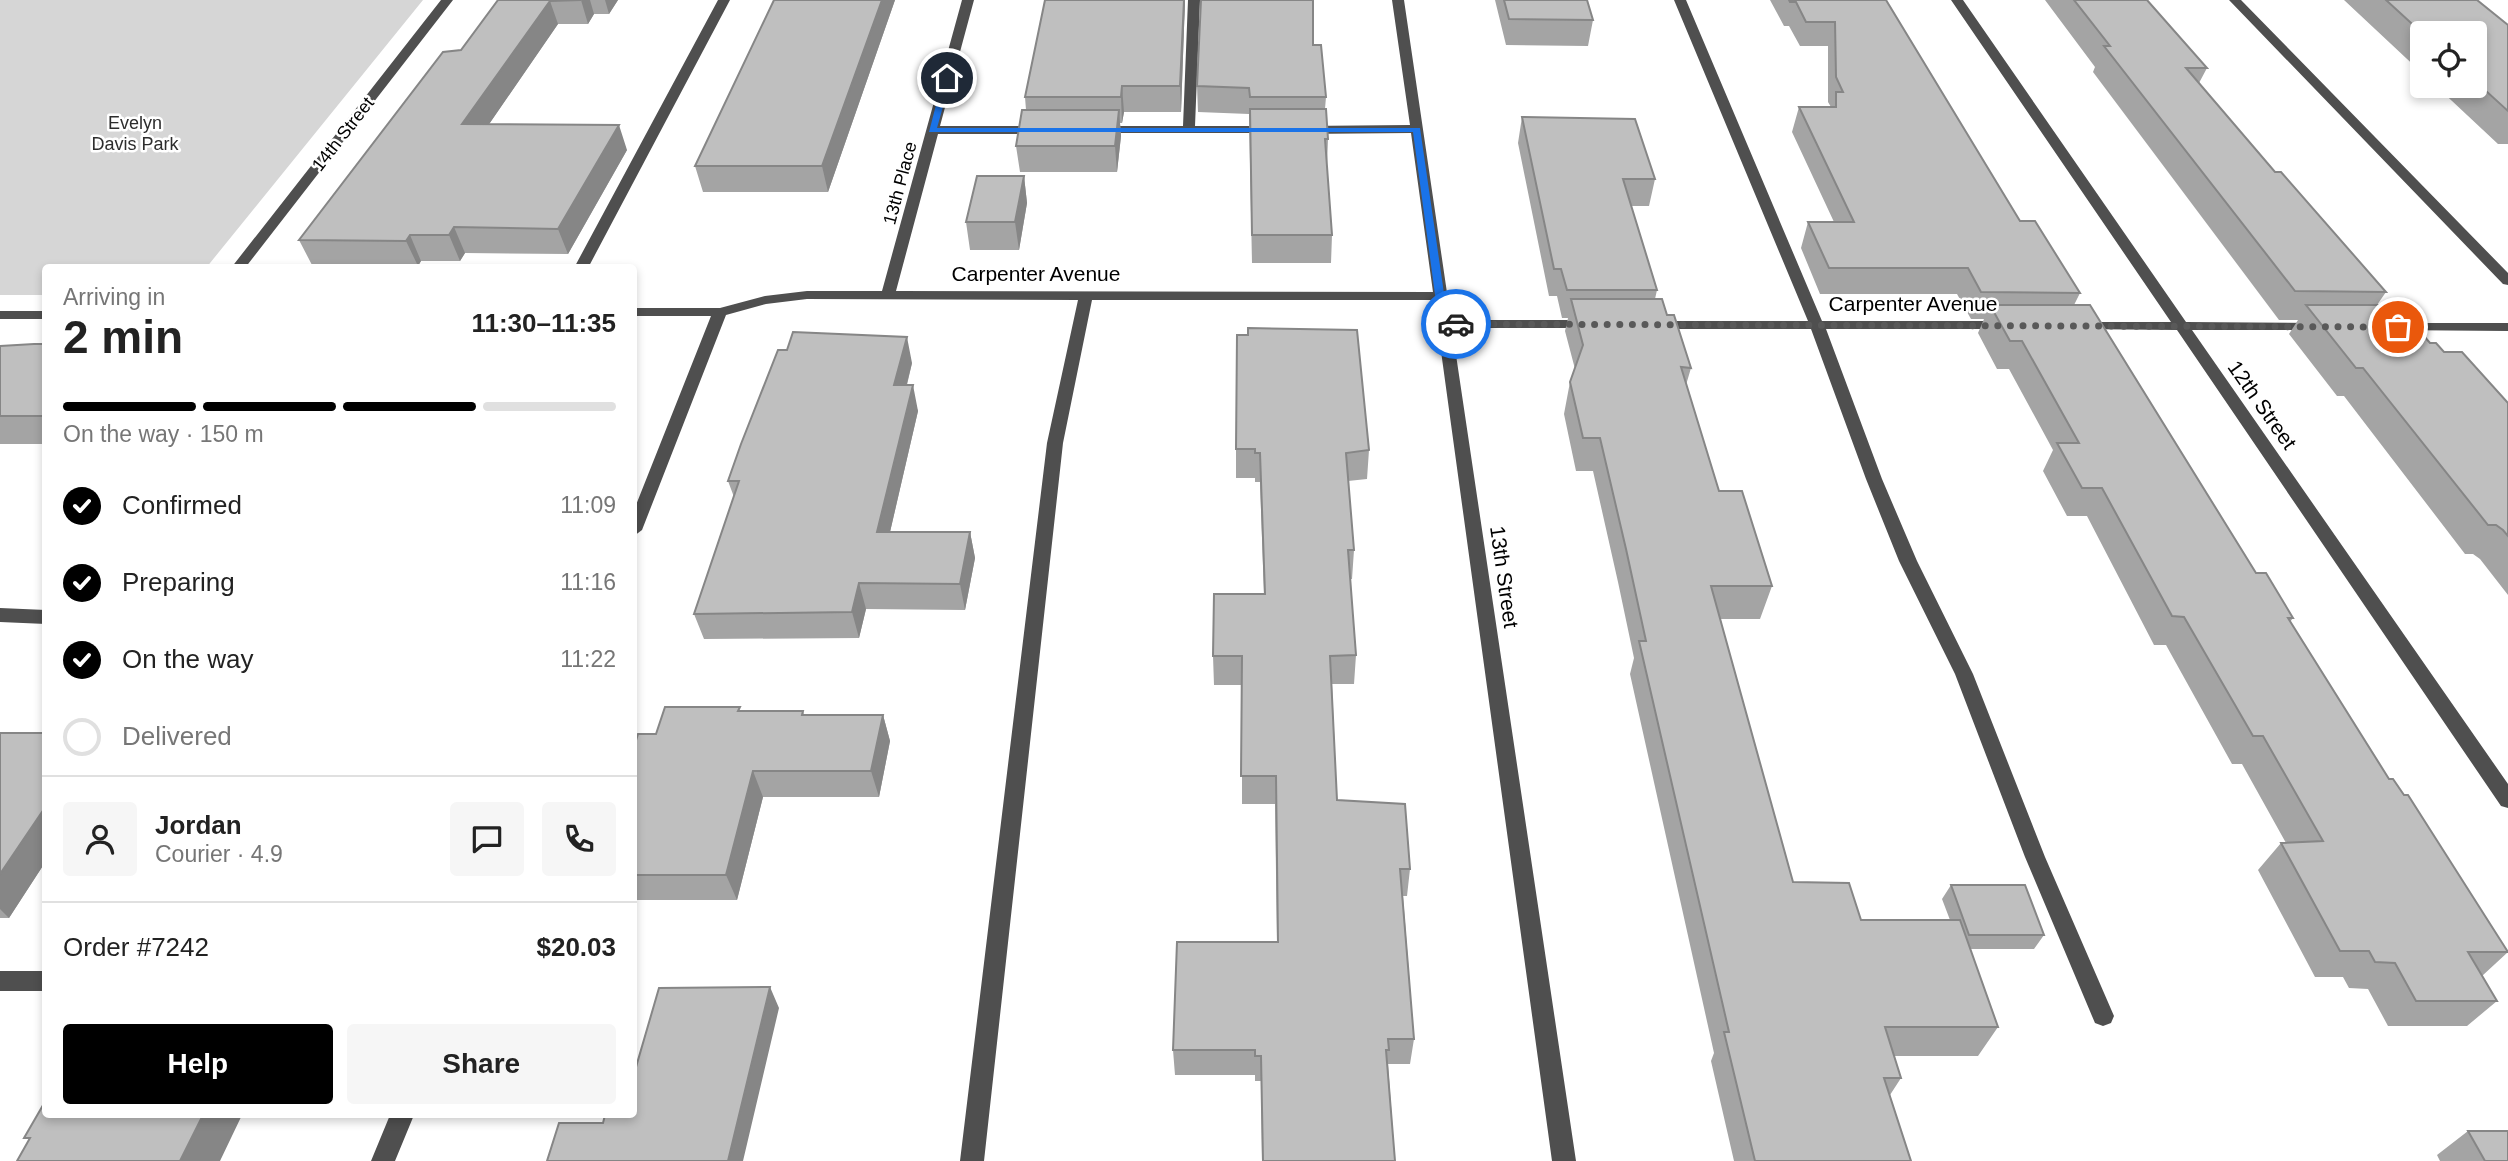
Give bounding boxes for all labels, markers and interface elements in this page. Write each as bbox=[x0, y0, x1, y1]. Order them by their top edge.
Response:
map controls bbox=[2410, 21, 2487, 98]
button: locate bbox=[2410, 21, 2487, 98]
pin bbox=[917, 48, 977, 108]
icon: home bbox=[928, 59, 966, 97]
street label: 14th Street bbox=[308, 93, 378, 175]
park label: Evelyn Davis Park bbox=[91, 113, 180, 154]
street label: 13th Place bbox=[879, 139, 921, 227]
street label: Carpenter Avenue bbox=[952, 262, 1120, 285]
text: Arriving in bbox=[63, 284, 165, 310]
courier bbox=[1421, 289, 1491, 359]
street label: Carpenter Avenue bbox=[1829, 292, 1997, 315]
pin bbox=[2368, 297, 2428, 357]
icon: car bbox=[1437, 305, 1475, 343]
text: 11:30–11:35 bbox=[471, 308, 616, 338]
icon: bag bbox=[2379, 308, 2417, 346]
text: 2 min bbox=[63, 311, 183, 363]
street label: 12th Street bbox=[2224, 356, 2301, 454]
text: On the way · 150 m bbox=[63, 421, 264, 447]
icon: check bbox=[63, 487, 101, 525]
text: Confirmed bbox=[122, 490, 242, 520]
text: 11:09 bbox=[560, 492, 616, 518]
street label: 13th Street bbox=[1486, 524, 1523, 630]
icon: check bbox=[63, 564, 101, 602]
text: Preparing bbox=[122, 567, 235, 597]
text: 11:16 bbox=[560, 569, 616, 595]
icon: check bbox=[63, 641, 101, 679]
text: On the way bbox=[122, 644, 254, 674]
text: 11:22 bbox=[560, 646, 616, 672]
text: Delivered bbox=[122, 721, 232, 751]
button: person bbox=[63, 802, 137, 876]
button: chat bbox=[450, 802, 524, 876]
button: phone bbox=[542, 802, 616, 876]
text: Jordan bbox=[155, 810, 242, 840]
text: Courier · 4.9 bbox=[155, 841, 283, 867]
text: Order #7242 bbox=[63, 932, 209, 962]
text: $20.03 bbox=[536, 932, 616, 962]
button: Help bbox=[63, 1024, 333, 1104]
button: Share bbox=[347, 1024, 616, 1104]

